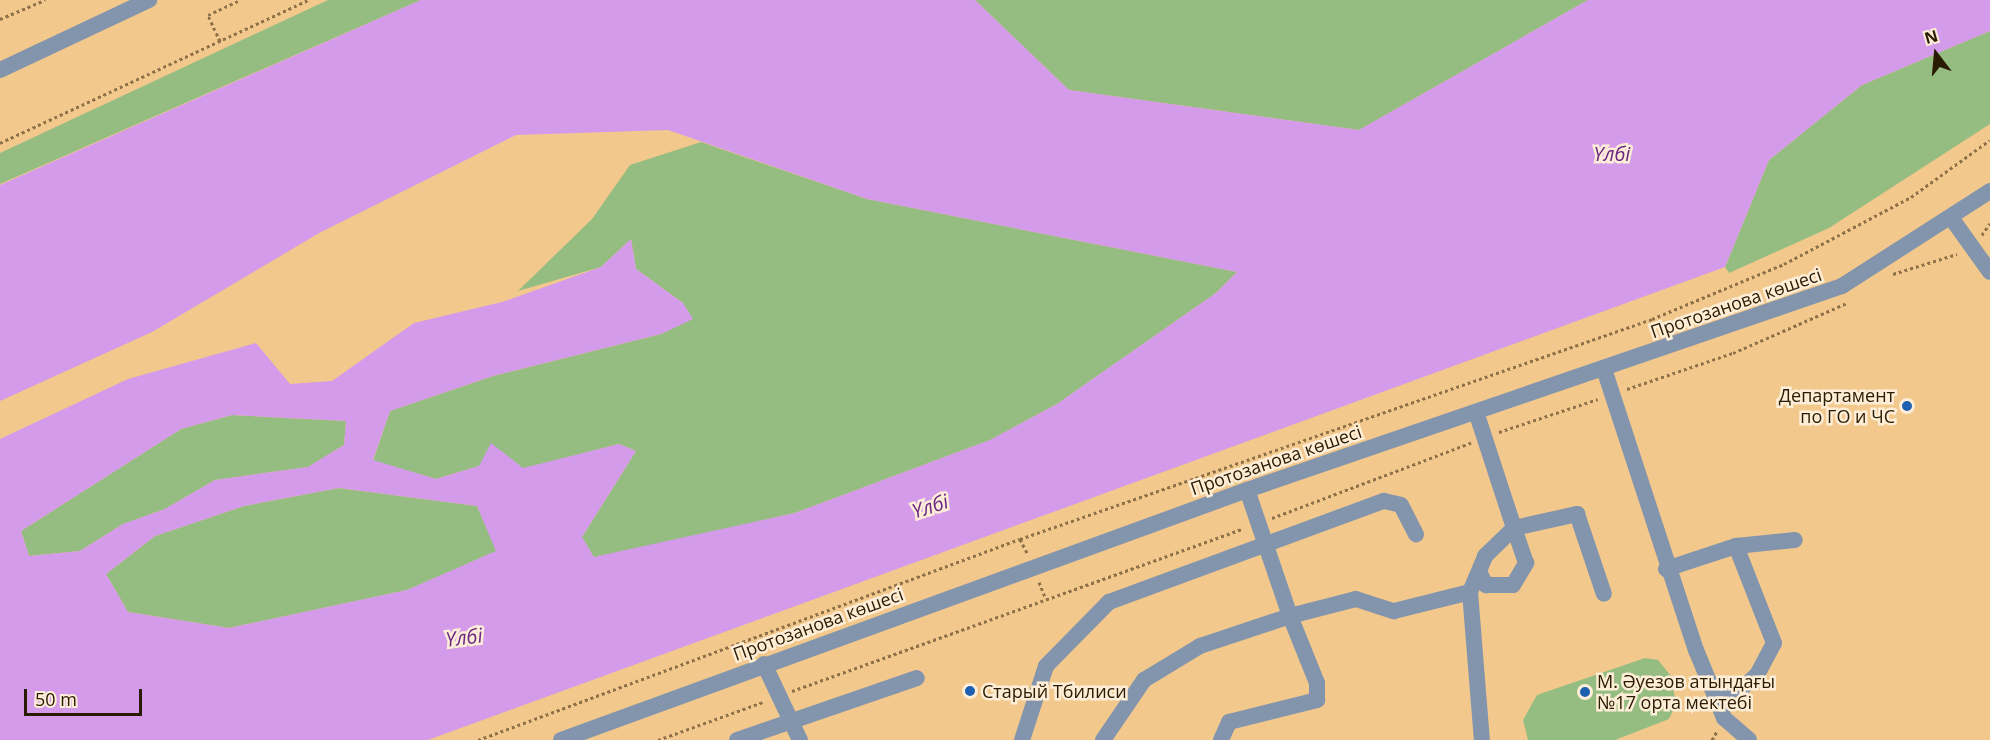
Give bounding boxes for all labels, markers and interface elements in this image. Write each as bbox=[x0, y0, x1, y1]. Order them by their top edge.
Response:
north arrow bbox=[1906, 24, 1966, 84]
text: N bbox=[1922, 24, 1940, 49]
water label: Үлбі bbox=[1594, 141, 1630, 165]
street label: Протозанова көшесі bbox=[1648, 264, 1824, 342]
place label: Департамент по ГО и ЧС bbox=[1779, 385, 1895, 428]
marker: Департамент по ГО и ЧС bbox=[1900, 399, 1914, 413]
street label: Протозанова көшесі bbox=[1188, 421, 1364, 499]
water label: Үлбі bbox=[909, 489, 951, 523]
street label: Протозанова көшесі bbox=[730, 583, 906, 665]
water label: Үлбі bbox=[444, 623, 484, 651]
place label: М. Әуезов атындағы №17 орта мектебі bbox=[1597, 671, 1775, 714]
scale bar bbox=[27, 677, 146, 715]
place label: Старый Тбилиси bbox=[982, 680, 1127, 702]
marker: Старый Тбилиси bbox=[963, 684, 977, 698]
marker: М. Әуезов атындағы №17 орта мектебі bbox=[1578, 685, 1592, 699]
text: 50 m bbox=[35, 687, 77, 711]

